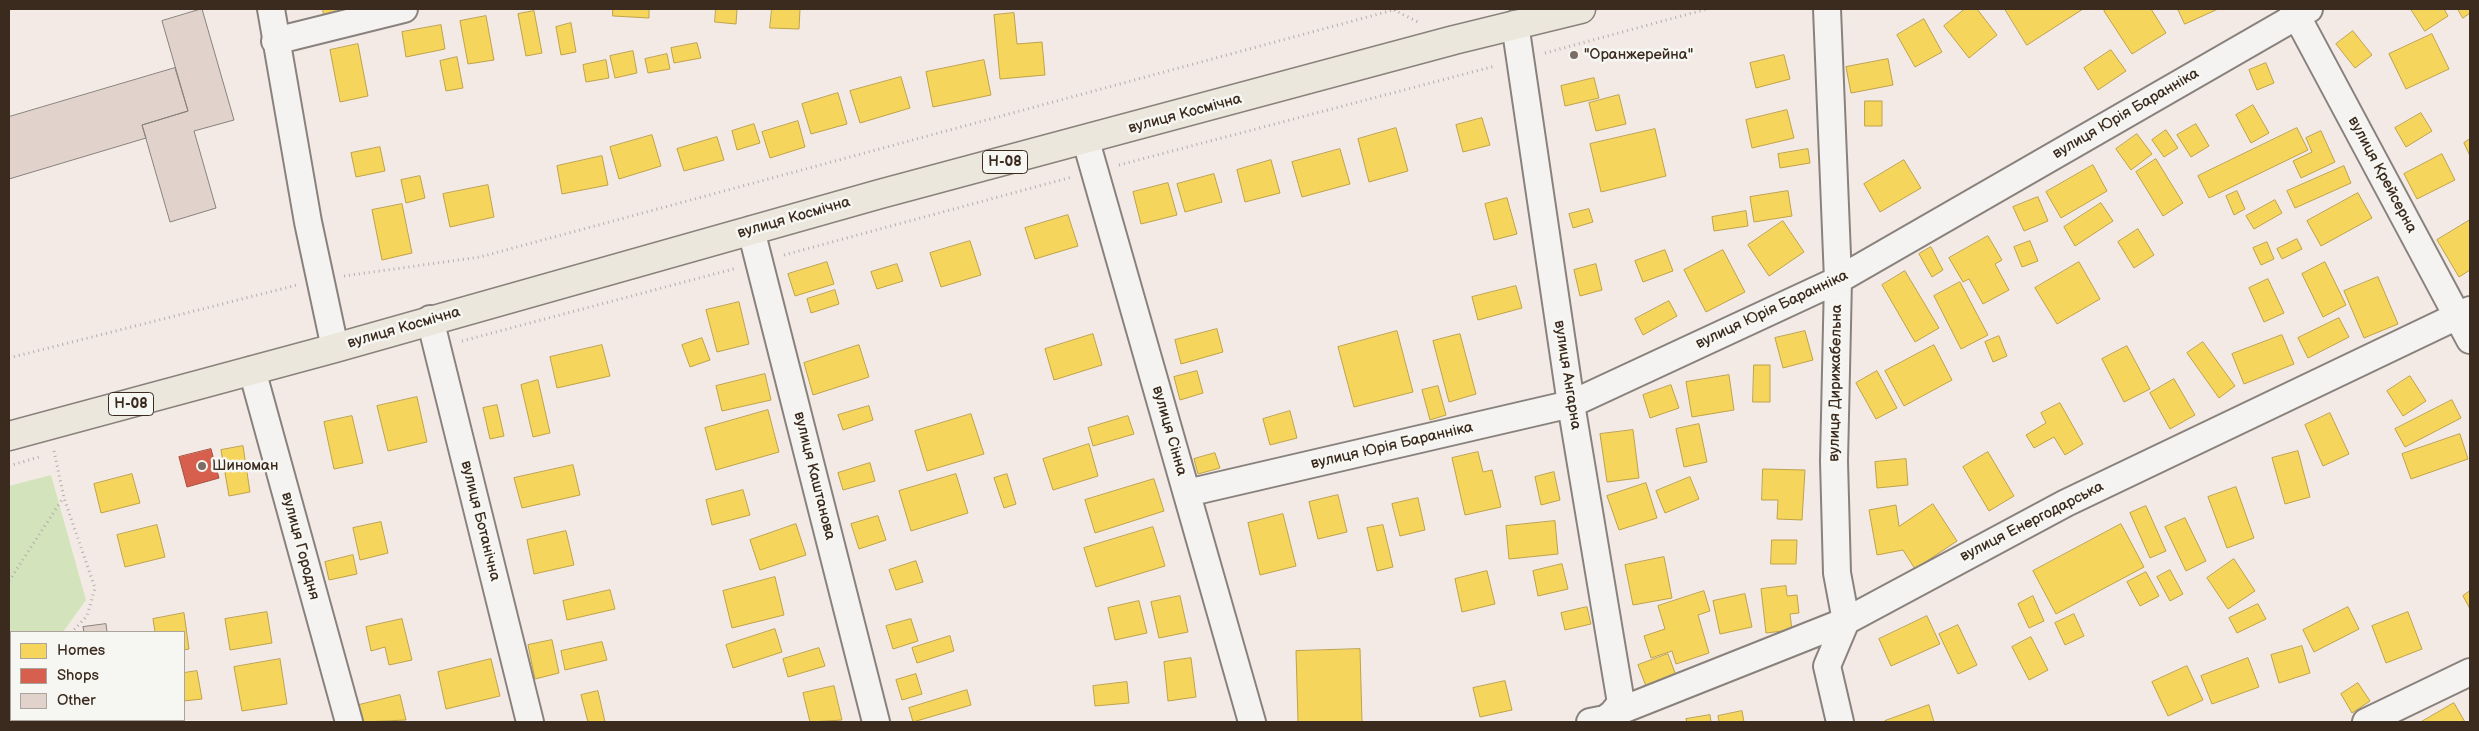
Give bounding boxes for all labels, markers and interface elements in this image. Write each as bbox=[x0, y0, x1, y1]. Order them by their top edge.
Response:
place label: "Оранжерейна" bbox=[1584, 46, 1693, 64]
marker: "Оранжерейна" bbox=[1568, 49, 1580, 61]
street label: вулиця Юрія Баранніка bbox=[2050, 65, 2202, 163]
street label: вулиця Космічна bbox=[1126, 90, 1244, 138]
street label: вулиця Крейсерна bbox=[2344, 114, 2420, 236]
road number: Н-08 bbox=[982, 150, 1028, 173]
street label: вулиця Космічна bbox=[736, 193, 852, 243]
street label: вулиця Юрія Баранніка bbox=[1693, 267, 1851, 353]
street label: вулиця Космічна bbox=[346, 303, 462, 353]
street label: вулиця Дирижабельна bbox=[1826, 304, 1846, 462]
street label: вулиця Ангарна bbox=[1549, 319, 1585, 431]
street label: вулиця Сінна bbox=[1148, 384, 1190, 478]
road number: Н-08 bbox=[108, 392, 154, 416]
street label: вулиця Каштанова bbox=[789, 410, 839, 542]
street label: вулиця Юрія Баранніка bbox=[1309, 419, 1475, 473]
place label: Шиноман bbox=[212, 457, 278, 475]
street label: вулиця Ботанічна bbox=[456, 459, 504, 583]
marker: Шиноман bbox=[196, 460, 208, 472]
street label: вулиця Енергодарська bbox=[1957, 478, 2107, 566]
street label: вулиця Городня bbox=[277, 490, 323, 602]
legend bbox=[10, 631, 185, 721]
text: Homes bbox=[57, 641, 105, 660]
text: Shops bbox=[57, 666, 99, 685]
text: Other bbox=[57, 691, 96, 710]

